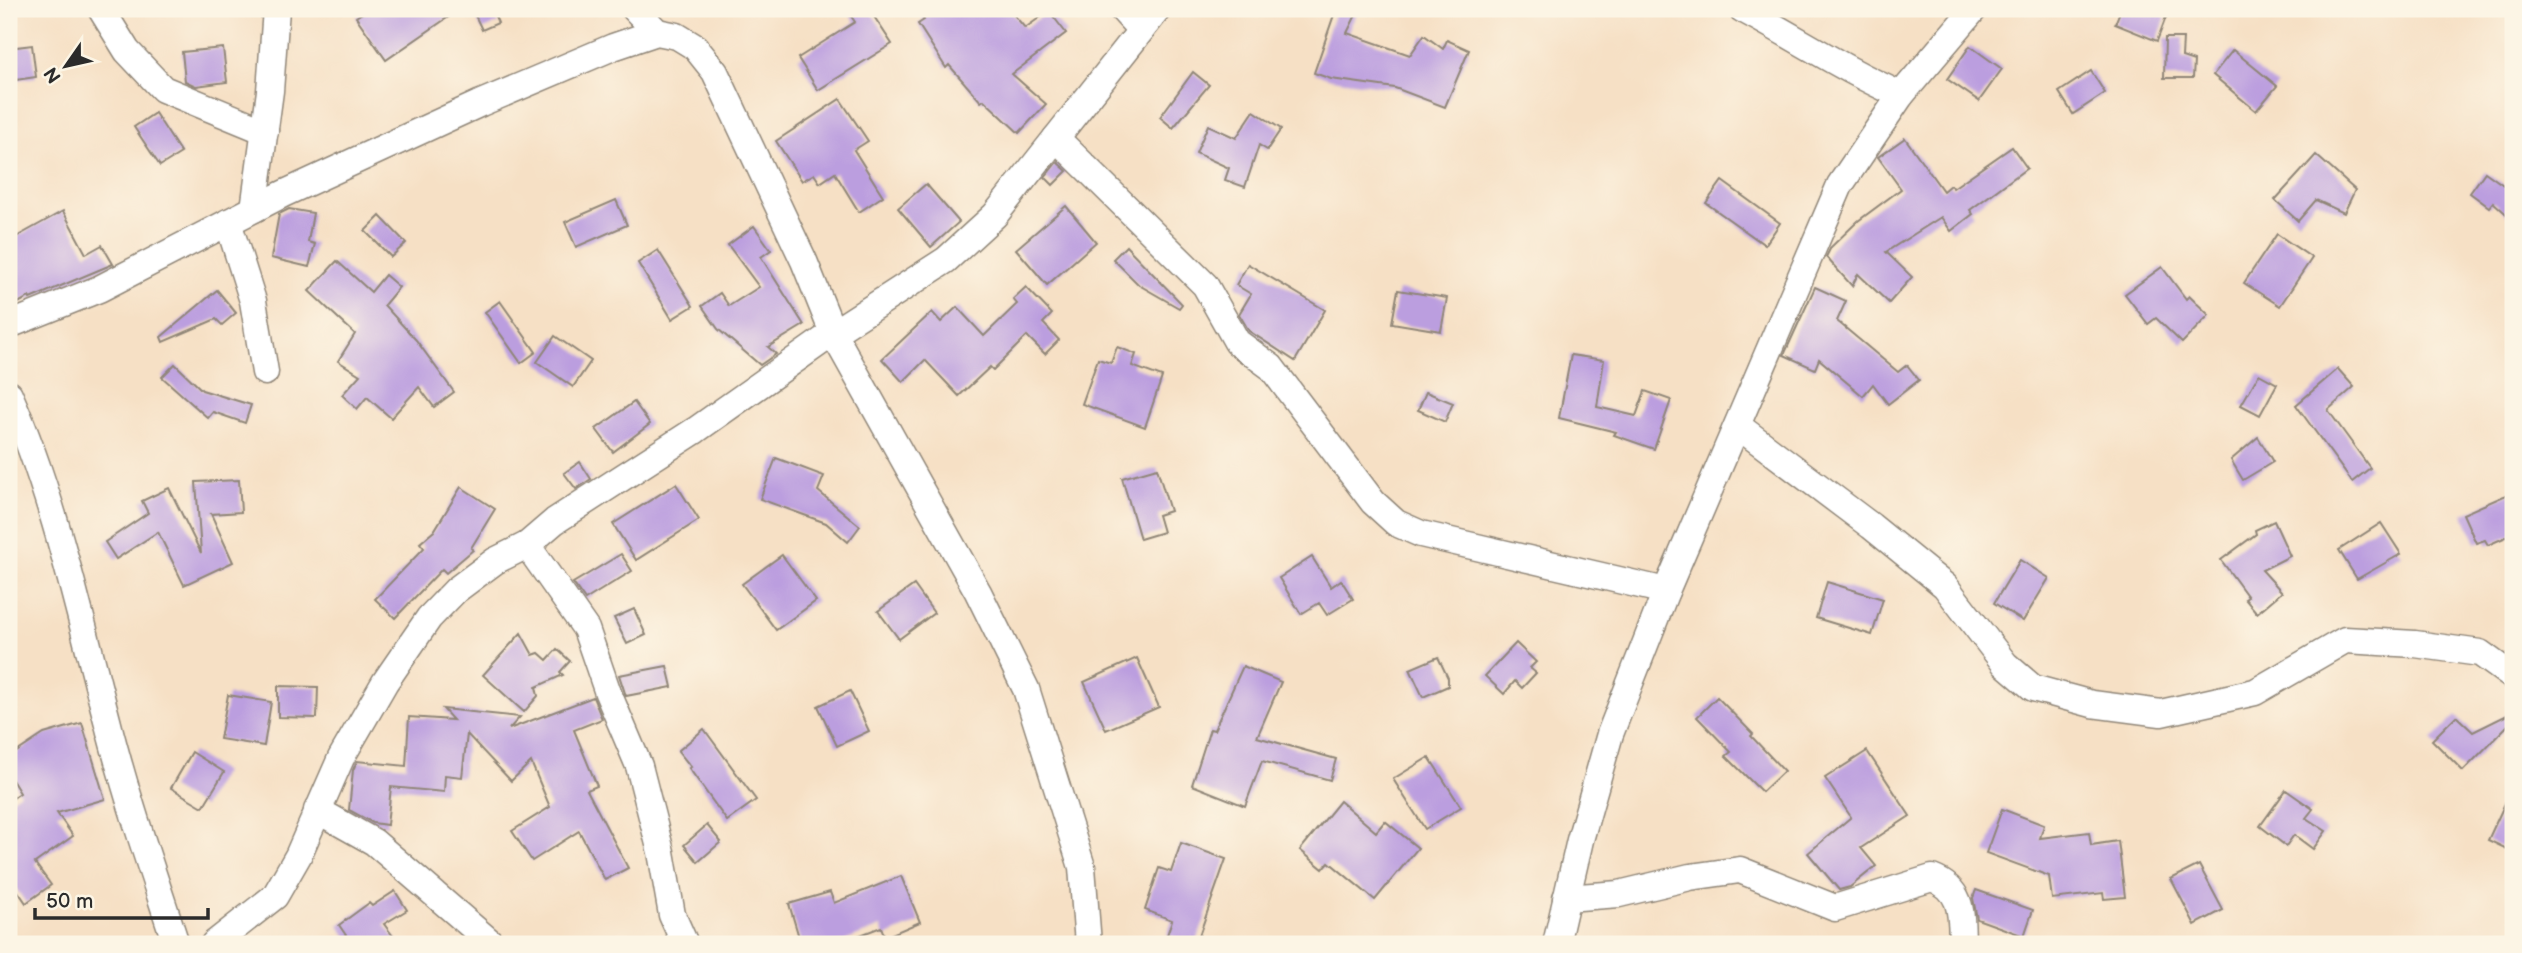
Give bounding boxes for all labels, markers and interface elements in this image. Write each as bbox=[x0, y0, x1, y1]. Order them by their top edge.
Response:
north arrow bbox=[32, 32, 102, 102]
text: N bbox=[40, 62, 67, 87]
scale bar bbox=[35, 876, 208, 920]
text: 50 m bbox=[46, 889, 93, 914]

